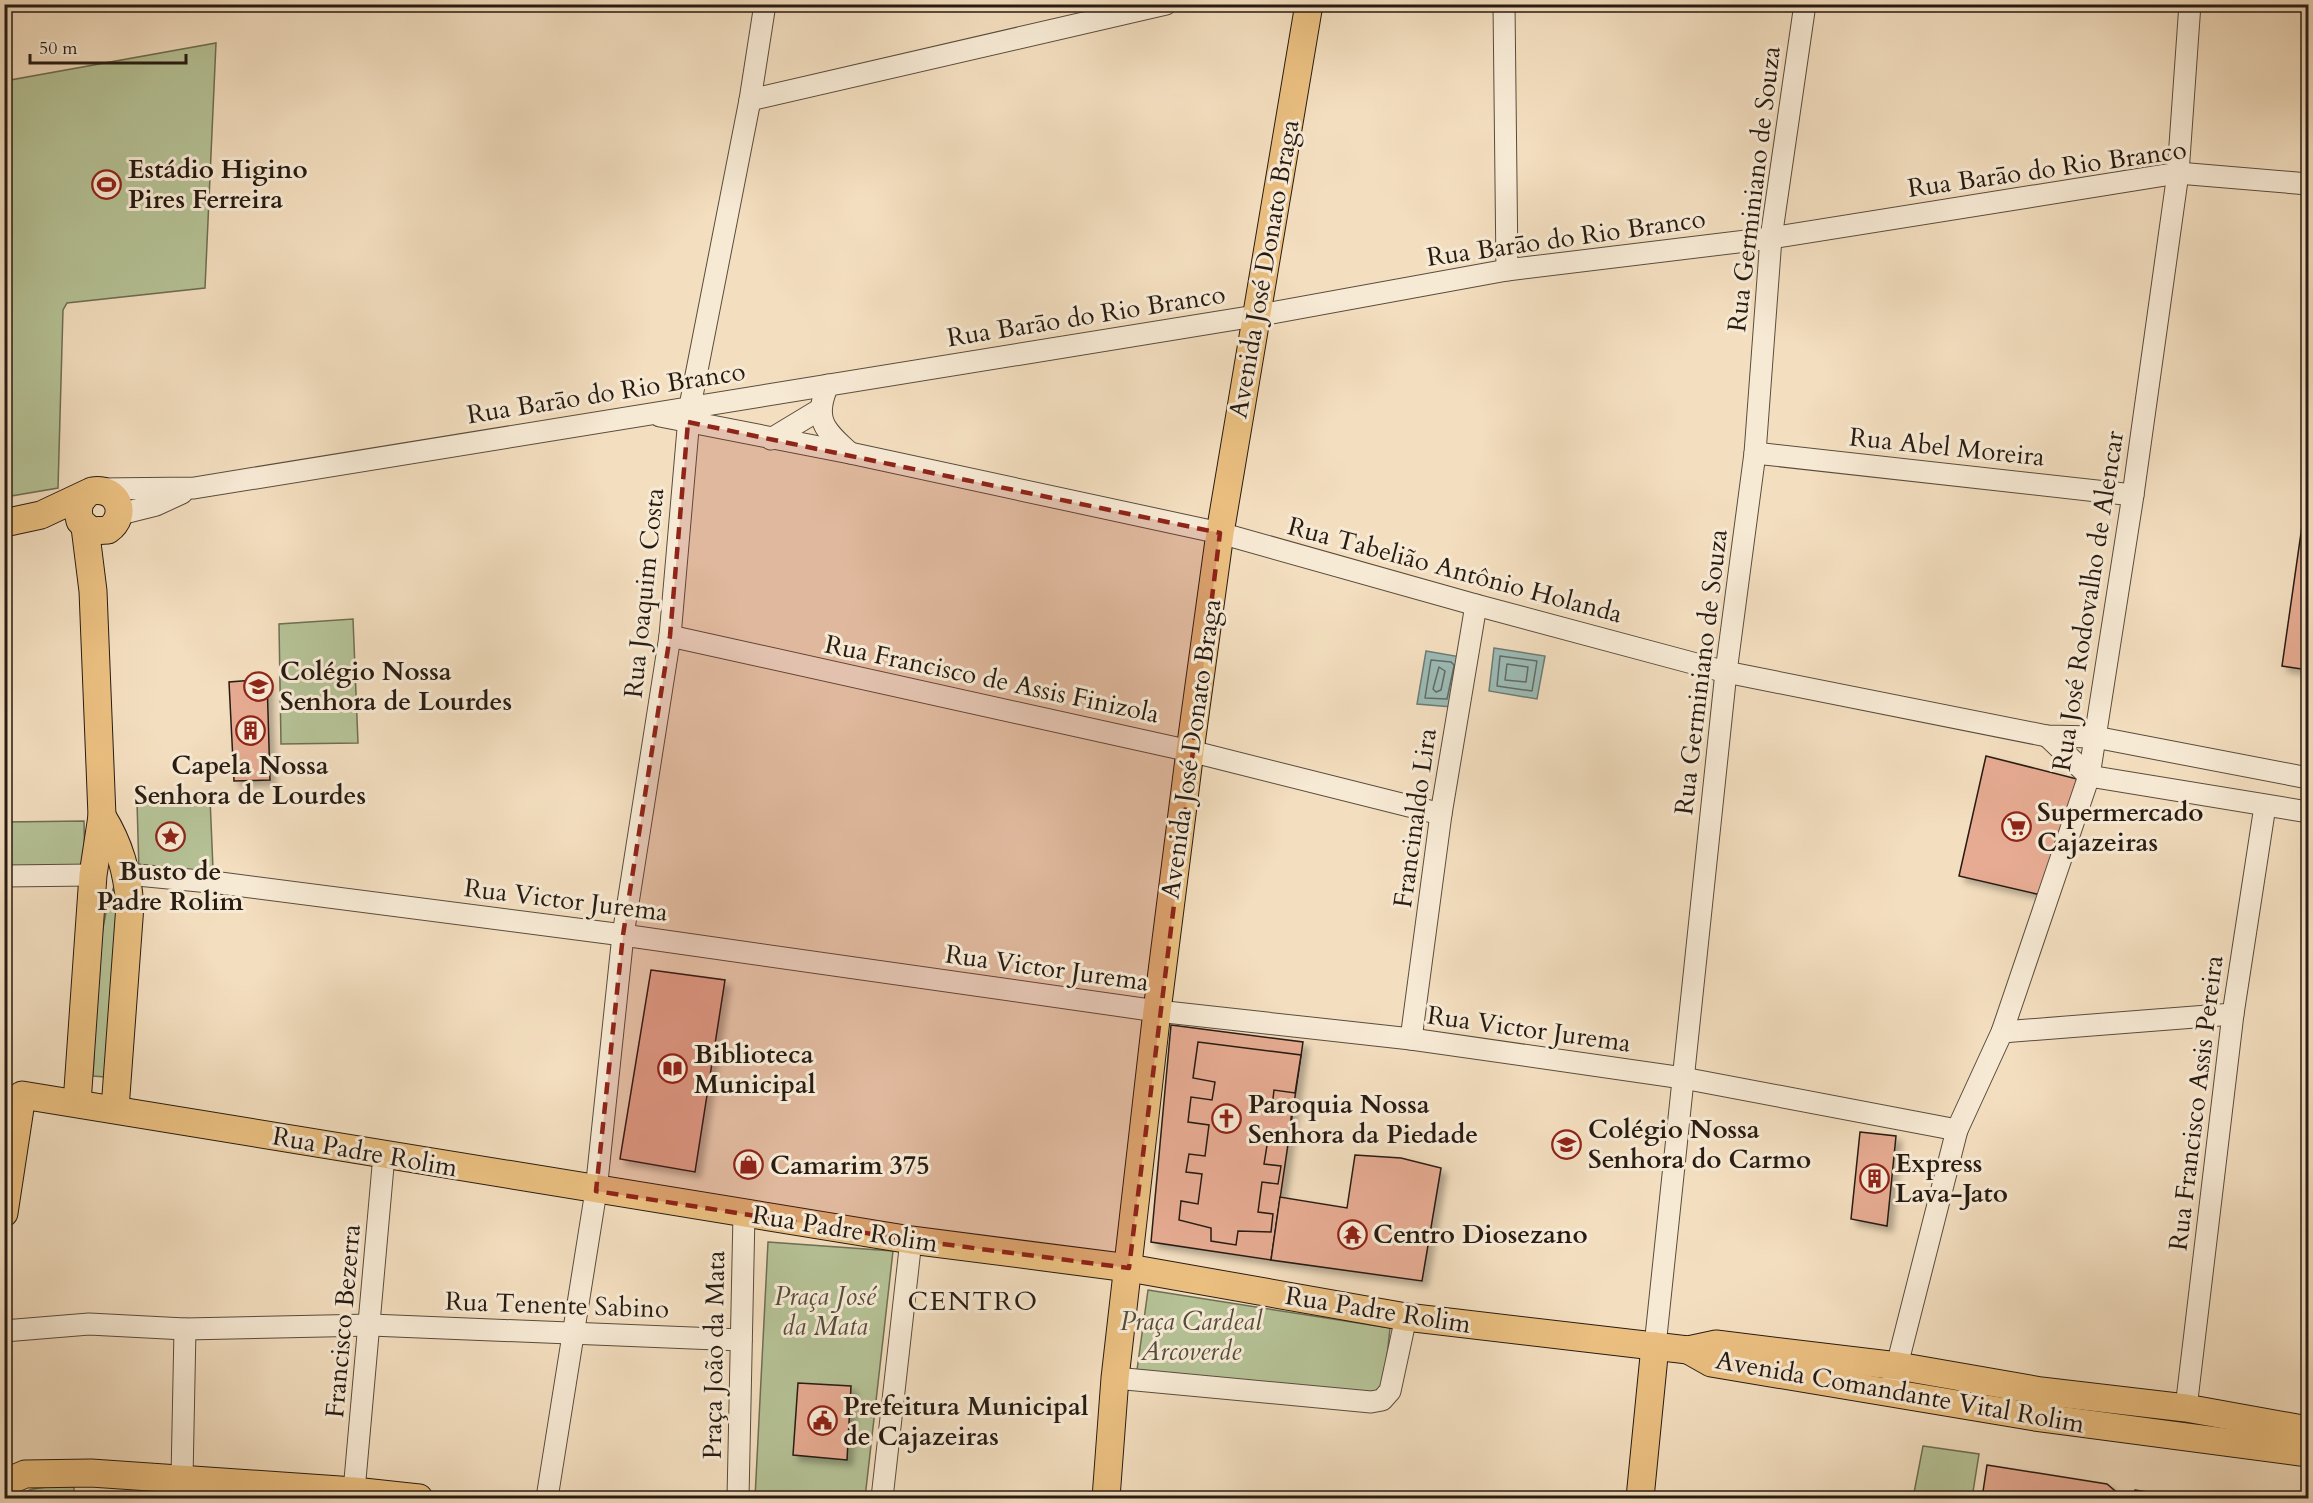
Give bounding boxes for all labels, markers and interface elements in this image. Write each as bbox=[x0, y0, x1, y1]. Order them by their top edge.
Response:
scale bar bbox=[30, 27, 186, 65]
text: 50 m bbox=[39, 36, 78, 61]
street label: Rua Germiniano de Souza bbox=[1719, 44, 1789, 334]
street label: Avenida José Donato Braga bbox=[1220, 117, 1308, 421]
street label: Rua Barāo do Rio Branco bbox=[1905, 132, 2189, 206]
place label: Estádio Higino Pires Ferreira bbox=[128, 152, 308, 217]
sports icon: Estádio Higino Pires Ferreira bbox=[91, 168, 123, 200]
street label: Rua Barāo do Rio Branco bbox=[1424, 201, 1708, 275]
street label: Rua Barāo do Rio Branco bbox=[944, 277, 1228, 355]
street label: Rua Barāo do Rio Branco bbox=[464, 354, 748, 432]
street label: Rua Abel Moreira bbox=[1848, 419, 2046, 475]
street label: Rua José Rodovalho de Alencar bbox=[2044, 428, 2132, 774]
street label: Rua Joaquim Costa bbox=[616, 486, 672, 700]
street label: Rua Tabelião Antônio Holanda bbox=[1284, 508, 1626, 632]
street label: Rua Germiniano de Souza bbox=[1666, 527, 1736, 817]
street label: Avenida José Donato Braga bbox=[1153, 597, 1229, 901]
street label: Rua Francisco de Assis Finizola bbox=[822, 626, 1162, 732]
place label: Colégio Nossa Senhora de Lourdes bbox=[280, 654, 512, 719]
school or university icon: Colégio Nossa Senhora de Lourdes bbox=[243, 670, 275, 702]
building icon: Capela Nossa Senhora de Lourdes bbox=[234, 715, 266, 747]
street label: Francinaldo Lira bbox=[1385, 726, 1445, 910]
place label: Capela Nossa Senhora de Lourdes bbox=[134, 748, 366, 813]
place label: Supermercado Cajazeiras bbox=[2037, 795, 2204, 860]
supermarket icon: Supermercado Cajazeiras bbox=[2000, 811, 2032, 843]
place icon: Busto de Padre Rolim bbox=[154, 821, 186, 853]
place label: Busto de Padre Rolim bbox=[97, 854, 243, 919]
street label: Rua Victor Jurema bbox=[462, 870, 670, 930]
street label: Rua Victor Jurema bbox=[943, 936, 1151, 1000]
street label: Rua Francisco Assis Pereira bbox=[2161, 953, 2231, 1253]
street label: Rua Victor Jurema bbox=[1425, 997, 1633, 1061]
place label: Biblioteca Municipal bbox=[694, 1037, 816, 1102]
library icon: Biblioteca Municipal bbox=[657, 1053, 689, 1085]
place label: Paroquia Nossa Senhora da Piedade bbox=[1248, 1087, 1478, 1152]
church icon: Paroquia Nossa Senhora da Piedade bbox=[1211, 1103, 1243, 1135]
place label: Colégio Nossa Senhora do Carmo bbox=[1588, 1112, 1811, 1177]
street label: Rua Padre Rolim bbox=[270, 1119, 460, 1185]
school or university icon: Colégio Nossa Senhora do Carmo bbox=[1551, 1128, 1583, 1160]
place label: Express Lava-Jato bbox=[1895, 1146, 2008, 1211]
place label: Camarim 375 bbox=[770, 1148, 930, 1183]
shop icon: Camarim 375 bbox=[733, 1149, 765, 1181]
building icon: Express Lava-Jato bbox=[1858, 1162, 1890, 1194]
street label: Rua Padre Rolim bbox=[750, 1197, 940, 1261]
place label: Centro Diosezano bbox=[1373, 1217, 1588, 1252]
temple icon: Centro Diosezano bbox=[1336, 1218, 1368, 1250]
street label: Francisco Bezerra bbox=[317, 1223, 369, 1419]
street label: Praça João da Mata bbox=[695, 1250, 733, 1460]
street label: Rua Padre Rolim bbox=[1283, 1278, 1473, 1342]
park label: Praça José da Mata bbox=[774, 1279, 878, 1344]
district label: CENTRO bbox=[907, 1283, 1039, 1320]
street label: Rua Tenente Sabino bbox=[444, 1284, 670, 1326]
park label: Praça Cardeal Arcoverde bbox=[1120, 1304, 1263, 1369]
street label: Avenida Comandante Vital Rolim bbox=[1713, 1342, 2087, 1442]
place label: Prefeitura Municipal de Cajazeiras bbox=[843, 1389, 1089, 1454]
public building icon: Prefeitura Municipal de Cajazeiras bbox=[806, 1405, 838, 1437]

